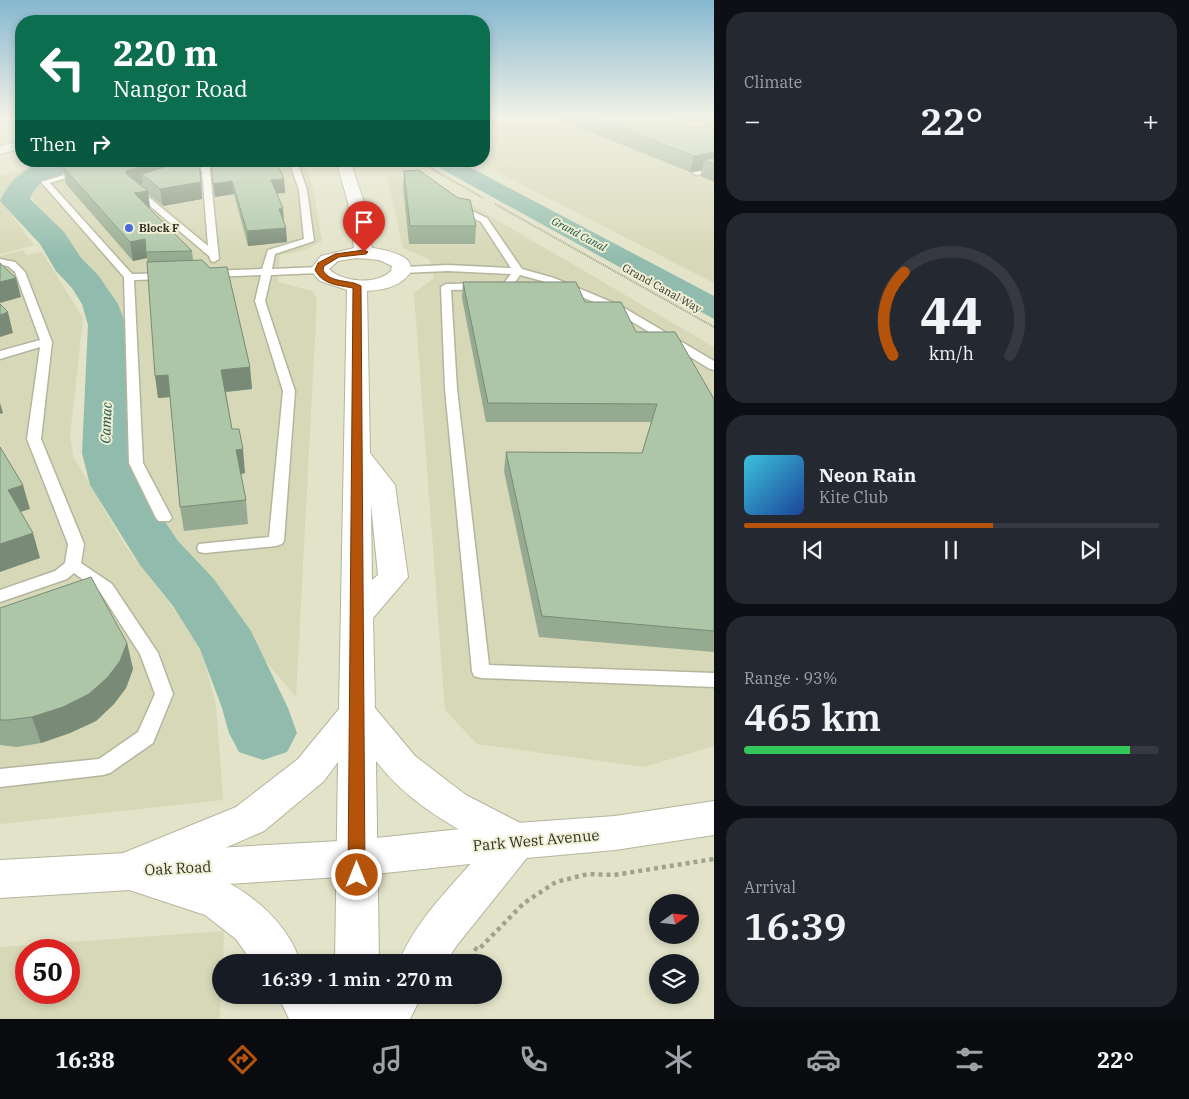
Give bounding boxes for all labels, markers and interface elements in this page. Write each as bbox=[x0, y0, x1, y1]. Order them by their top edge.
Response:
text: 220 m bbox=[113, 30, 218, 76]
icon: left bbox=[30, 35, 95, 100]
text: Climate bbox=[744, 72, 802, 92]
text: Nangor Road bbox=[113, 74, 248, 103]
text: 22° bbox=[920, 96, 983, 145]
text: − bbox=[744, 102, 761, 139]
text: + bbox=[1142, 102, 1159, 139]
icon: right bbox=[87, 130, 115, 158]
text: Then bbox=[30, 132, 77, 156]
pin bbox=[343, 201, 385, 252]
icon: arrive bbox=[350, 208, 378, 236]
water label: Grand Canal bbox=[549, 214, 610, 255]
place label: Block F bbox=[139, 221, 179, 235]
marker: Block F bbox=[123, 222, 135, 234]
street label: Grand Canal Way bbox=[620, 260, 704, 316]
text: 44 bbox=[920, 281, 983, 348]
text: km/h bbox=[929, 342, 974, 365]
water label: Camac bbox=[96, 402, 116, 444]
text: Neon Rain bbox=[819, 463, 916, 487]
text: Kite Club bbox=[819, 487, 888, 507]
icon: previous bbox=[799, 536, 827, 564]
icon: pause bbox=[937, 536, 965, 564]
icon: next bbox=[1076, 536, 1104, 564]
text: Range · 93% bbox=[744, 668, 837, 688]
text: 465 km bbox=[744, 692, 881, 741]
street label: Park West Avenue bbox=[472, 825, 600, 855]
position arrow bbox=[330, 848, 382, 900]
street label: Oak Road bbox=[144, 857, 212, 879]
text: Arrival bbox=[744, 877, 796, 897]
north arrow bbox=[649, 894, 699, 944]
map controls bbox=[649, 894, 699, 1004]
text: 16:39 bbox=[744, 901, 847, 950]
speed limit sign: 50 bbox=[15, 939, 80, 1004]
button: layers bbox=[649, 954, 699, 1004]
text: 16:39 · 1 min · 270 m bbox=[261, 967, 453, 991]
icon: directions bbox=[225, 1042, 260, 1077]
icon: music bbox=[370, 1042, 405, 1077]
icon: phone bbox=[516, 1042, 551, 1077]
icon: climate bbox=[661, 1042, 696, 1077]
icon: car bbox=[806, 1042, 841, 1077]
icon: filters bbox=[952, 1042, 987, 1077]
text: 16:38 bbox=[55, 1045, 115, 1074]
text: 22° bbox=[1097, 1045, 1134, 1074]

